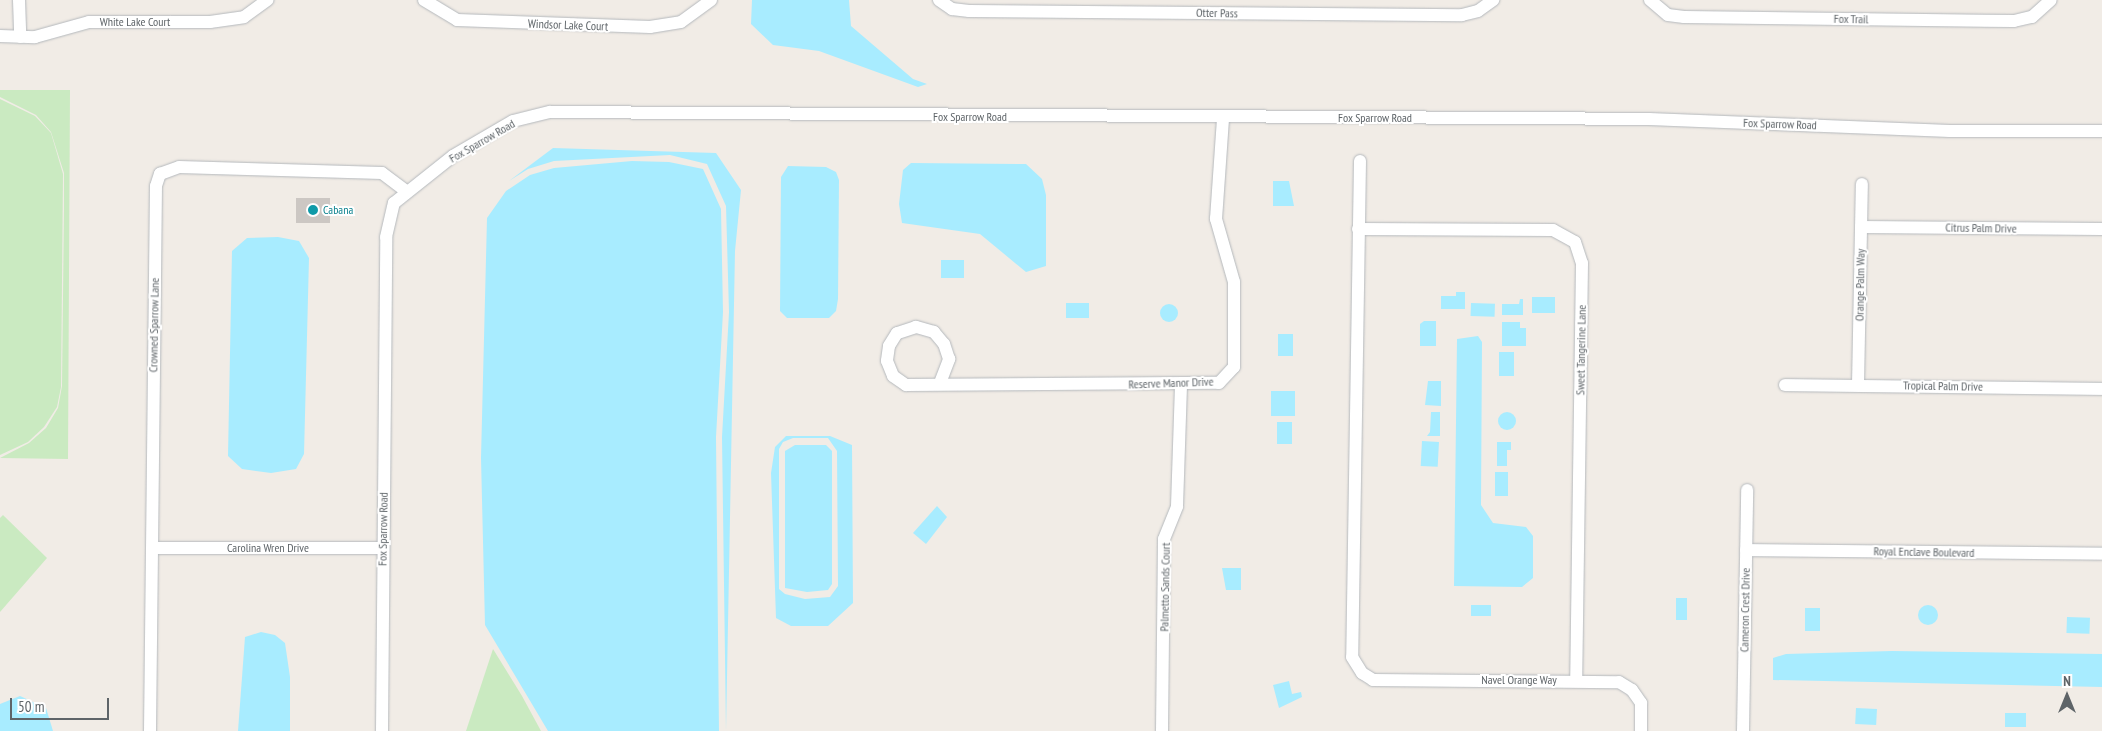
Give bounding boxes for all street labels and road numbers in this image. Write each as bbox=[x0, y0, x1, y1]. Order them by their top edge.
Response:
street label: Otter Pass bbox=[1196, 5, 1238, 21]
street label: Fox Trail bbox=[1833, 11, 1869, 27]
street label: White Lake Court bbox=[100, 15, 170, 29]
street label: Windsor Lake Court bbox=[528, 16, 608, 34]
street label: Fox Sparrow Road bbox=[933, 110, 1007, 124]
street label: Fox Sparrow Road bbox=[1338, 111, 1412, 125]
street label: Fox Sparrow Road bbox=[446, 116, 518, 166]
street label: Fox Sparrow Road bbox=[1743, 116, 1817, 132]
street label: Citrus Palm Drive bbox=[1945, 220, 2017, 236]
street label: Orange Palm Way bbox=[1852, 249, 1868, 321]
street label: Crowned Sparrow Lane bbox=[146, 277, 162, 373]
street label: Sweet Tangerine Lane bbox=[1573, 304, 1589, 396]
street label: Reserve Manor Drive bbox=[1128, 374, 1214, 392]
street label: Tropical Palm Drive bbox=[1903, 378, 1983, 394]
street label: Fox Sparrow Road bbox=[375, 492, 391, 566]
street label: Carolina Wren Drive bbox=[227, 541, 309, 555]
street label: Palmetto Sands Court bbox=[1157, 542, 1173, 632]
street label: Royal Enclave Boulevard bbox=[1873, 544, 1975, 560]
street label: Cameron Crest Drive bbox=[1737, 568, 1753, 652]
street label: Navel Orange Way bbox=[1481, 673, 1557, 687]

